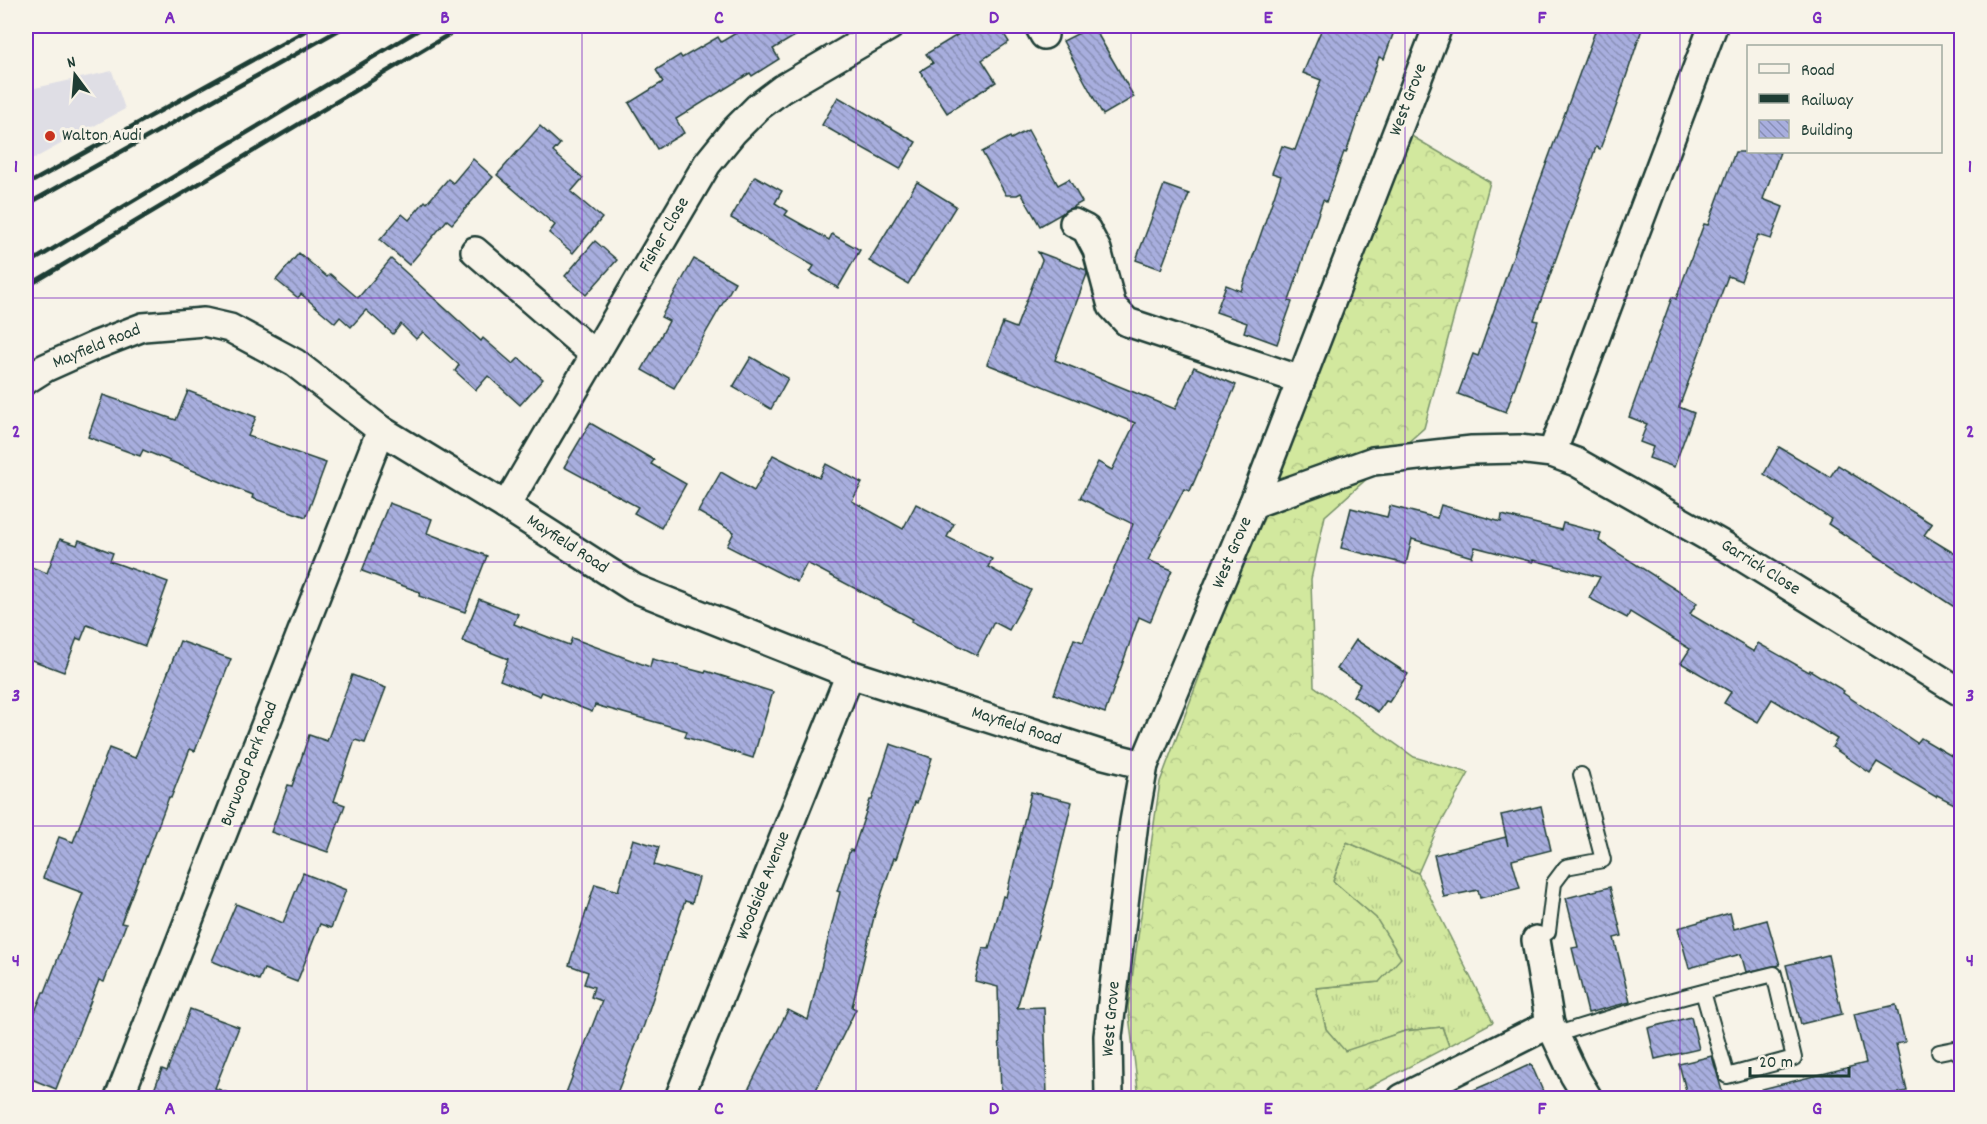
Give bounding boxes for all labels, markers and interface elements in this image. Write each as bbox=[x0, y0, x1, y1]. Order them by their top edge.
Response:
text: A bbox=[165, 5, 176, 33]
text: B bbox=[440, 5, 450, 33]
text: C bbox=[714, 5, 724, 33]
text: D bbox=[989, 5, 1000, 33]
text: E bbox=[1263, 5, 1273, 33]
text: F bbox=[1538, 5, 1548, 33]
text: G bbox=[1812, 5, 1822, 33]
north arrow bbox=[45, 45, 105, 105]
legend bbox=[1747, 45, 1942, 153]
text: N bbox=[65, 51, 79, 75]
text: Road bbox=[1801, 59, 1835, 84]
street label: West Grove bbox=[1384, 60, 1434, 140]
text: Railway bbox=[1801, 89, 1854, 114]
text: Building bbox=[1801, 119, 1853, 144]
place label: Walton Audi bbox=[62, 124, 141, 149]
marker: Walton Audi bbox=[43, 129, 57, 143]
text: 1 bbox=[14, 154, 18, 182]
text: 1 bbox=[1968, 154, 1972, 182]
street label: Fisher Close bbox=[634, 193, 696, 277]
street label: Mayfield Road bbox=[49, 318, 145, 376]
text: 2 bbox=[12, 419, 20, 447]
text: 2 bbox=[1966, 419, 1974, 447]
street label: Mayfield Road bbox=[521, 509, 613, 581]
street label: West Grove bbox=[1207, 513, 1259, 593]
street label: Garrick Close bbox=[1715, 534, 1805, 602]
text: 3 bbox=[12, 683, 20, 711]
text: 3 bbox=[1966, 683, 1974, 711]
street label: Burwood Park Road bbox=[215, 698, 285, 830]
street label: Mayfield Road bbox=[968, 701, 1064, 753]
street label: Woodside Avenue bbox=[731, 828, 797, 944]
text: 4 bbox=[12, 948, 20, 976]
text: 4 bbox=[1966, 948, 1974, 976]
street label: West Grove bbox=[1096, 980, 1128, 1058]
scale bar bbox=[1750, 1040, 1849, 1078]
text: 20 m bbox=[1759, 1051, 1793, 1076]
text: A bbox=[165, 1096, 176, 1124]
text: B bbox=[440, 1096, 450, 1124]
text: C bbox=[714, 1096, 724, 1124]
text: D bbox=[989, 1096, 1000, 1124]
text: E bbox=[1263, 1096, 1273, 1124]
text: F bbox=[1538, 1096, 1548, 1124]
text: G bbox=[1812, 1096, 1822, 1124]

